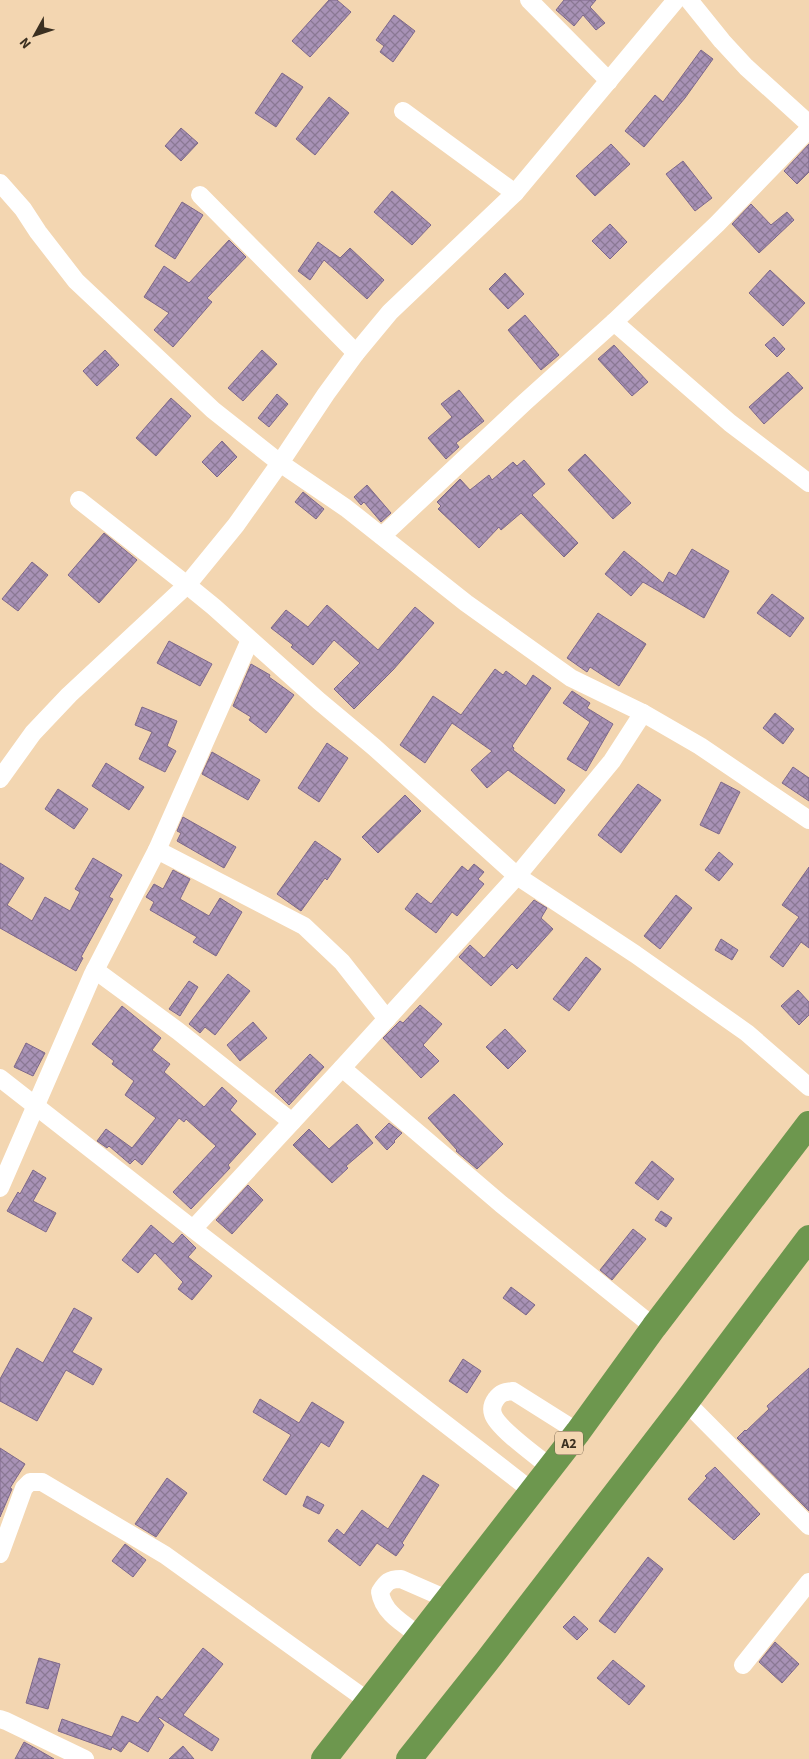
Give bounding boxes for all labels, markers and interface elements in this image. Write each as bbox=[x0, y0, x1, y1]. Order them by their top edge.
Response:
north arrow bbox=[10, 10, 60, 60]
text: N bbox=[15, 33, 36, 53]
road number: A2 bbox=[555, 1432, 583, 1455]

